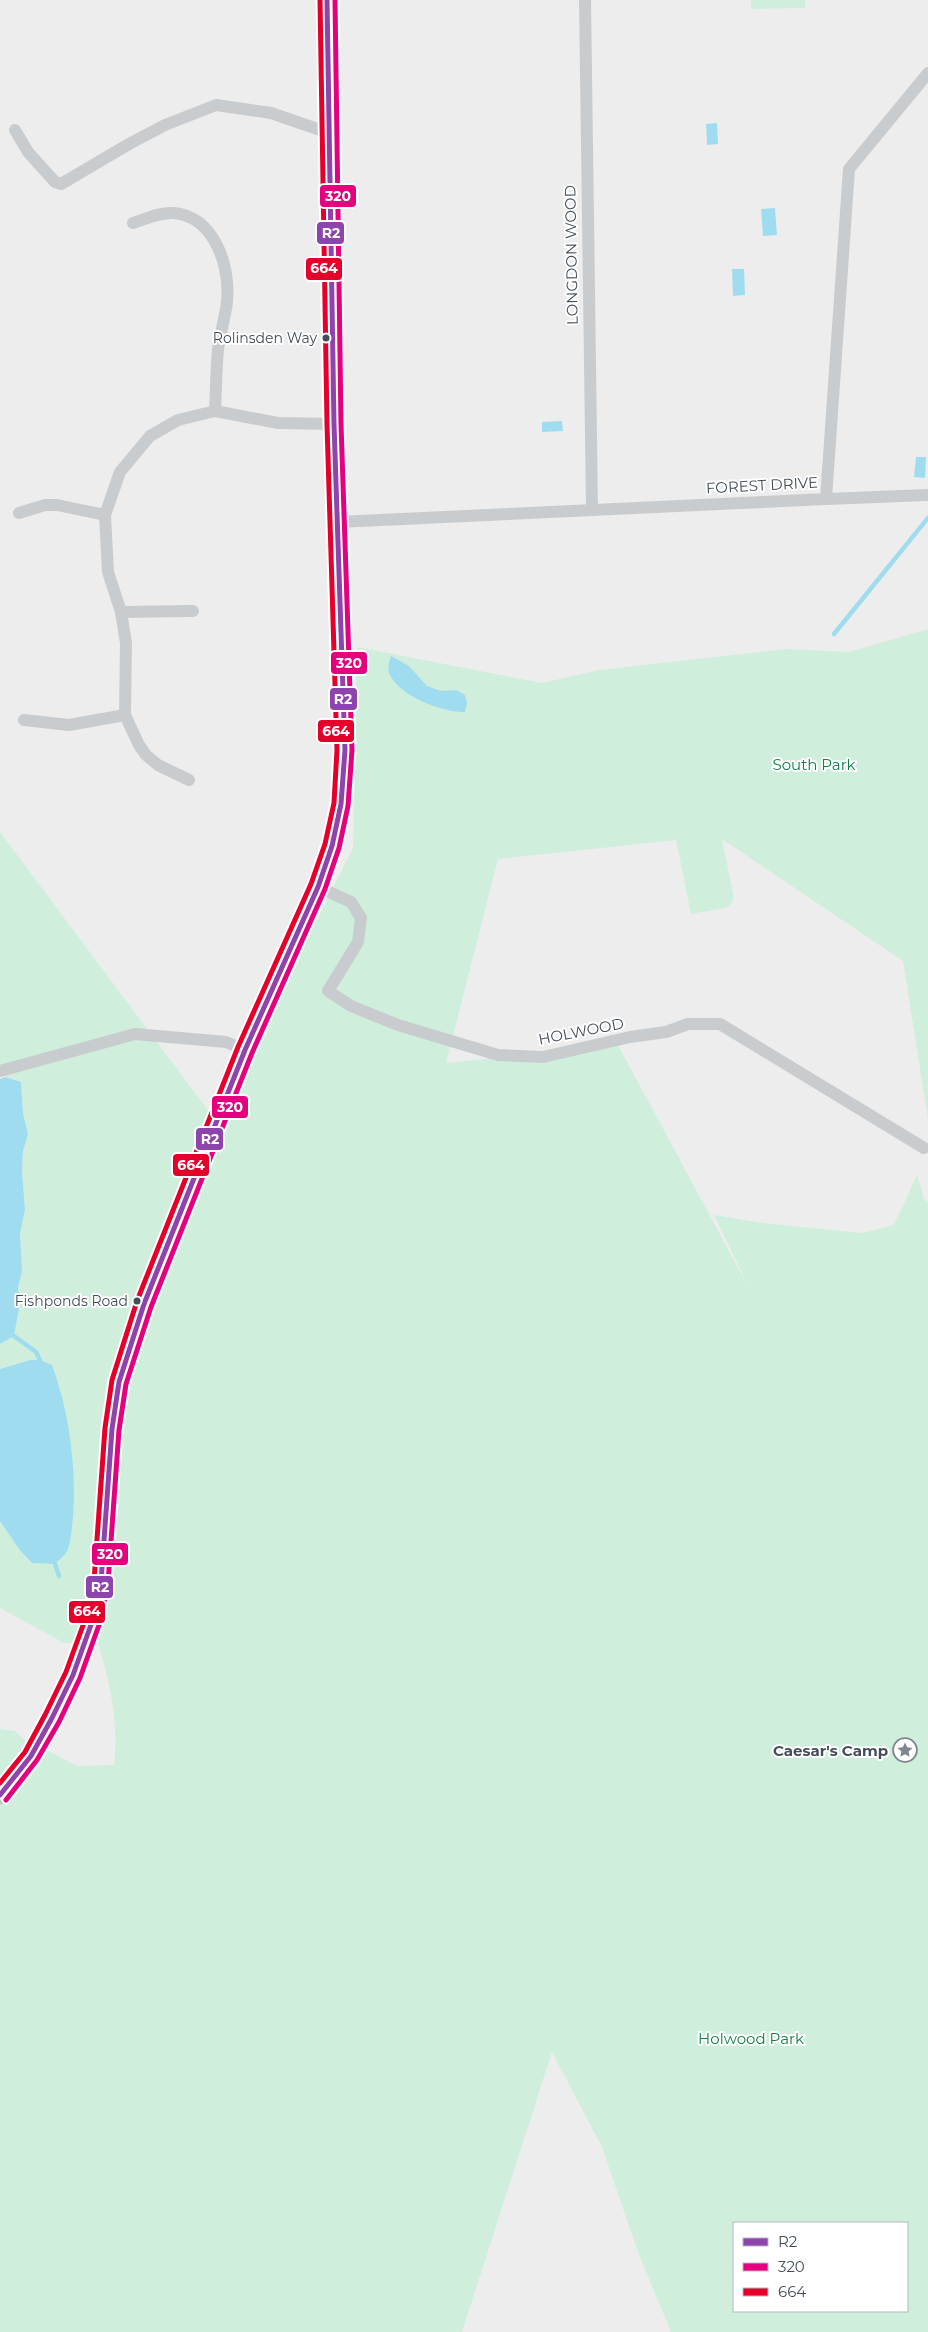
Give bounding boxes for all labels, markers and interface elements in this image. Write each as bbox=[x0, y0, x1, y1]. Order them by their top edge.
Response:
line badge: 320 bbox=[319, 184, 357, 208]
street label: LONGDON WOOD bbox=[560, 185, 582, 325]
text: 320 bbox=[324, 187, 351, 205]
line badge: R2 bbox=[316, 221, 345, 245]
text: R2 bbox=[322, 224, 340, 242]
line badge: 664 bbox=[305, 257, 343, 281]
text: 664 bbox=[310, 259, 338, 277]
place label: Rolinsden Way bbox=[213, 329, 317, 347]
marker: Rolinsden Way bbox=[321, 333, 331, 343]
street label: FOREST DRIVE bbox=[705, 473, 819, 497]
line badge: 320 bbox=[330, 651, 368, 675]
text: 320 bbox=[335, 654, 362, 672]
line badge: R2 bbox=[329, 687, 358, 711]
text: R2 bbox=[334, 690, 352, 708]
line badge: 664 bbox=[317, 719, 355, 743]
text: 664 bbox=[322, 722, 350, 740]
park label: South Park bbox=[772, 755, 856, 774]
street label: HOLWOOD bbox=[537, 1013, 625, 1049]
line badge: 320 bbox=[211, 1095, 249, 1119]
text: 320 bbox=[216, 1098, 243, 1116]
line badge: R2 bbox=[195, 1127, 224, 1151]
text: R2 bbox=[201, 1130, 219, 1148]
line badge: 664 bbox=[172, 1153, 210, 1177]
text: 664 bbox=[177, 1156, 205, 1174]
place label: Fishponds Road bbox=[15, 1292, 128, 1310]
marker: Fishponds Road bbox=[132, 1296, 142, 1306]
line badge: 320 bbox=[91, 1542, 129, 1566]
text: 320 bbox=[96, 1545, 123, 1563]
line badge: R2 bbox=[85, 1575, 114, 1599]
text: R2 bbox=[91, 1578, 109, 1596]
line badge: 664 bbox=[68, 1600, 106, 1624]
text: 664 bbox=[73, 1602, 101, 1620]
place icon: Caesar's Camp bbox=[892, 1737, 918, 1763]
place label: Caesar's Camp bbox=[773, 1741, 888, 1760]
park label: Holwood Park bbox=[698, 2029, 804, 2048]
legend bbox=[733, 2222, 908, 2312]
text: R2 bbox=[778, 2232, 797, 2251]
text: 320 bbox=[778, 2257, 805, 2276]
text: 664 bbox=[778, 2282, 806, 2301]

